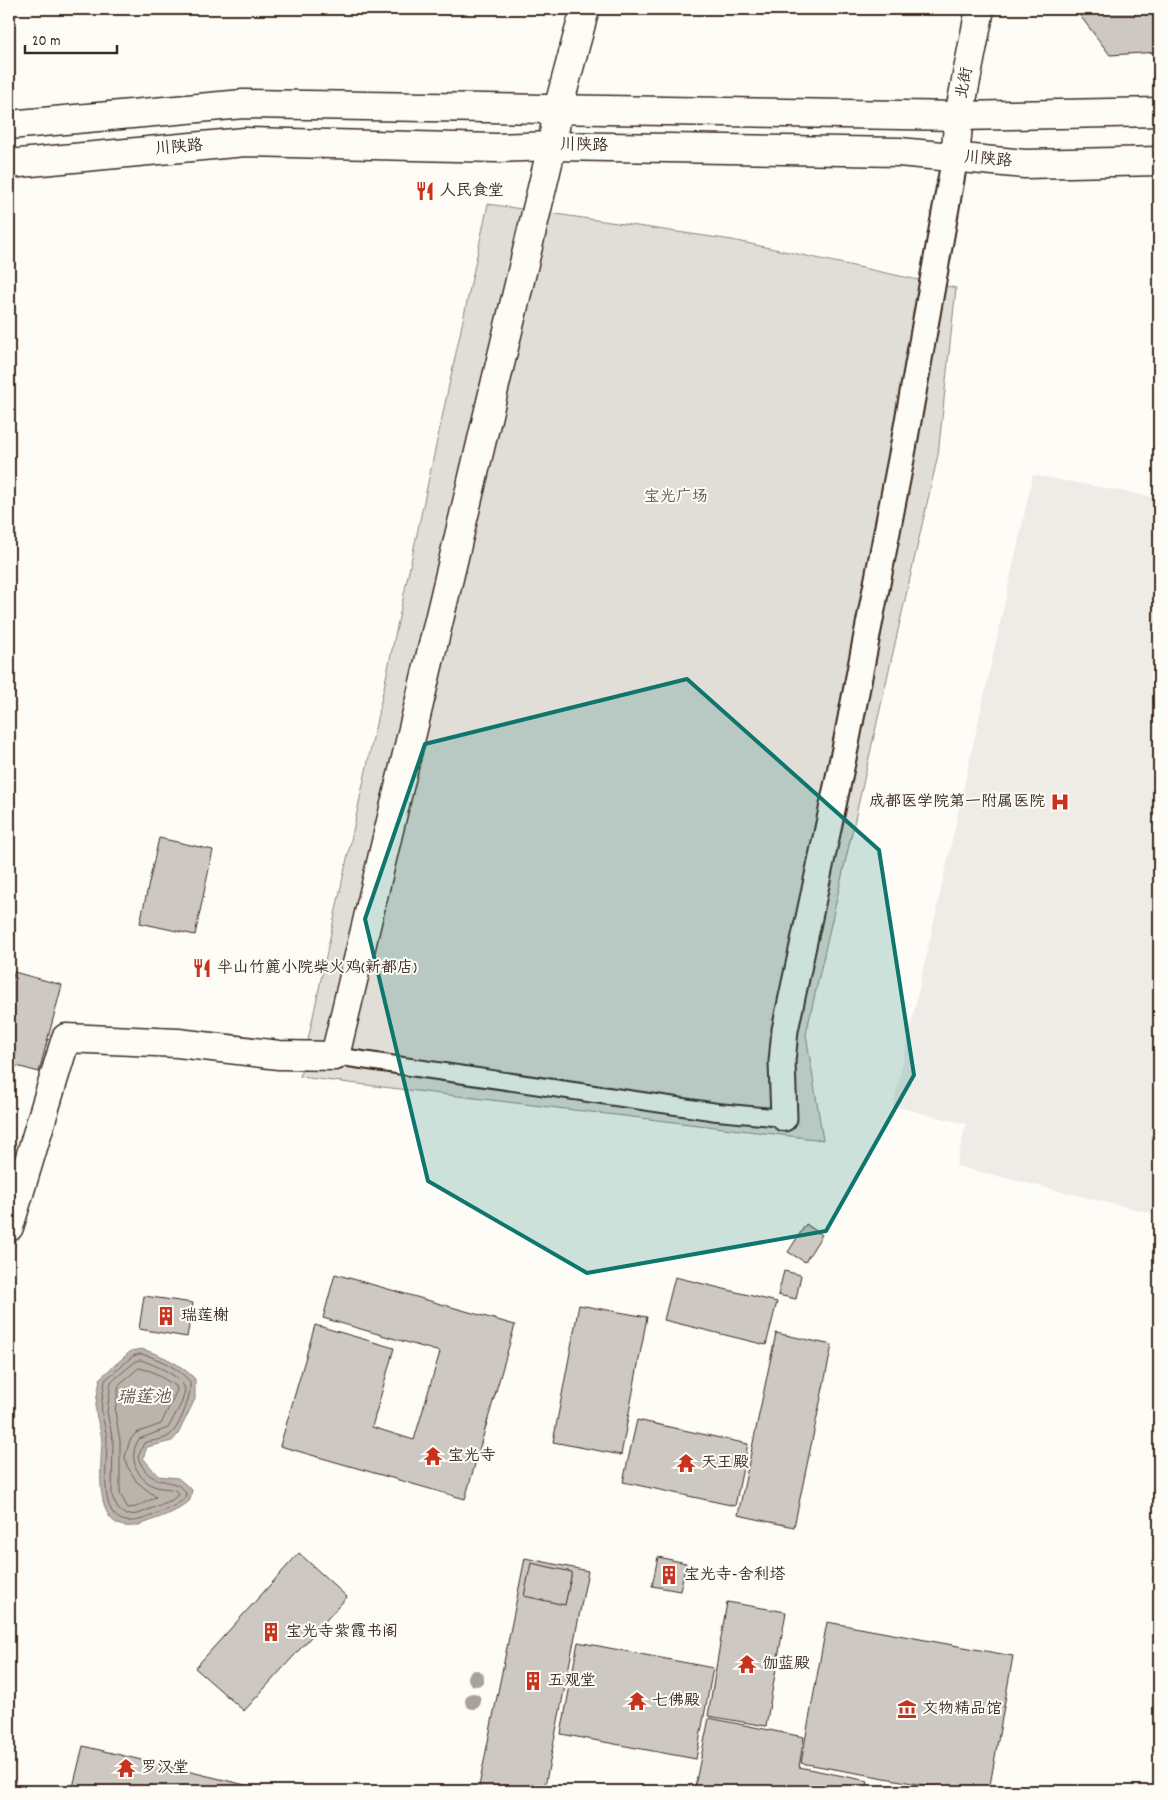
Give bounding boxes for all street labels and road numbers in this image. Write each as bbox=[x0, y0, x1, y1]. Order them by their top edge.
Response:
street label: 北街 bbox=[951, 65, 979, 101]
street label: 川陕路 bbox=[154, 134, 204, 162]
street label: 川陕路 bbox=[560, 134, 608, 158]
street label: 川陕路 bbox=[963, 146, 1013, 174]

